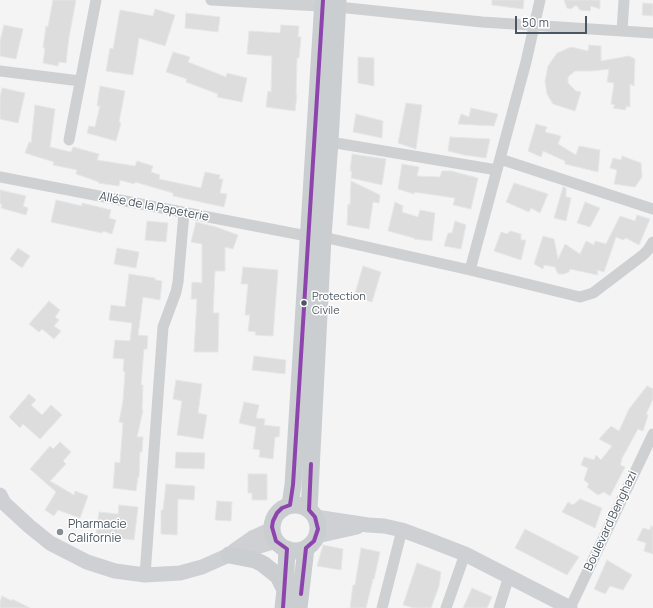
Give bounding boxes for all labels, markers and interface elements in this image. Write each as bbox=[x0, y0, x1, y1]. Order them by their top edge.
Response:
scale bar bbox=[517, 8, 589, 34]
text: 50 m bbox=[522, 14, 549, 31]
street label: Allée de la Papeterie bbox=[98, 189, 210, 225]
place label: Protection Civile bbox=[312, 290, 366, 316]
marker: Protection Civile bbox=[299, 298, 309, 308]
street label: Boulevard Benghazi bbox=[582, 469, 640, 573]
place label: Pharmacie Californie bbox=[68, 518, 126, 546]
marker: Pharmacie Californie bbox=[55, 527, 65, 537]

